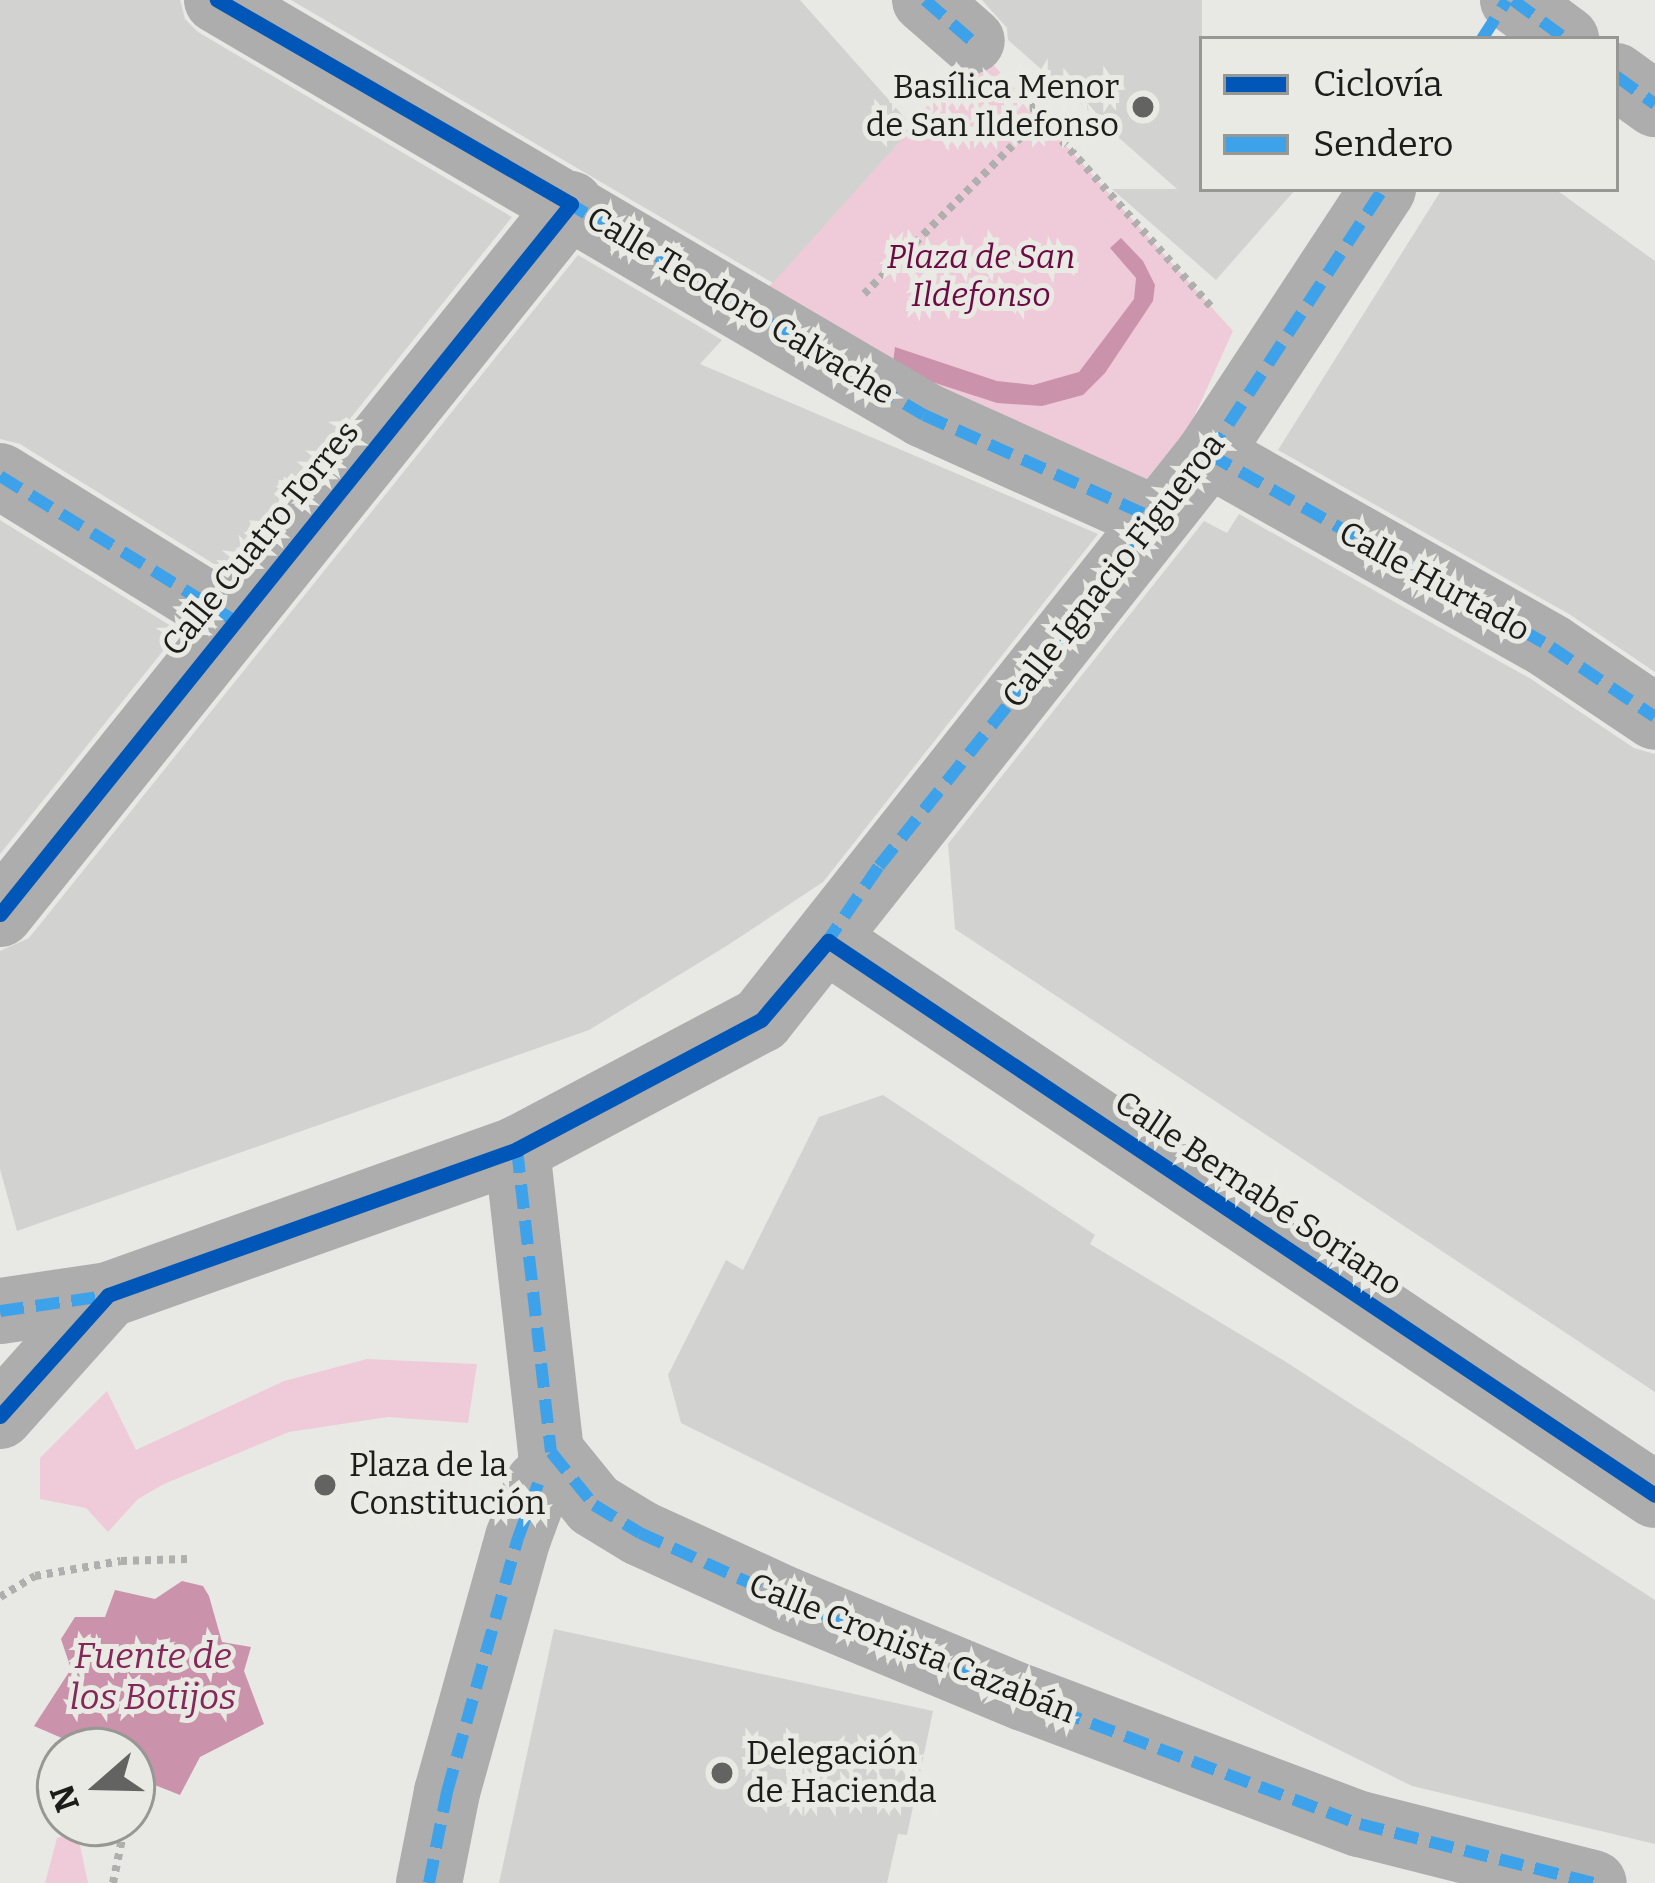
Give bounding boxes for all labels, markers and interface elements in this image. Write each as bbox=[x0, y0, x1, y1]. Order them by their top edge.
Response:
legend bbox=[1199, 36, 1619, 192]
text: Ciclovía bbox=[1313, 62, 1443, 106]
place label: Basílica Menor de San Ildefonso bbox=[866, 68, 1119, 146]
marker: Basílica Menor de San Ildefonso bbox=[1130, 94, 1156, 120]
text: Sendero bbox=[1313, 122, 1453, 166]
street label: Calle Teodoro Calvache bbox=[579, 198, 901, 414]
park label: Plaza de San Ildefonso bbox=[887, 238, 1075, 316]
street label: Calle Cuatro Torres bbox=[154, 414, 368, 664]
street label: Calle Ignacio Figueroa bbox=[994, 426, 1234, 716]
street label: Calle Hurtado bbox=[1332, 513, 1536, 651]
street label: Calle Bernabé Soriano bbox=[1107, 1083, 1409, 1305]
place label: Plaza de la Constitución bbox=[349, 1446, 545, 1524]
marker: Plaza de la Constitución bbox=[312, 1472, 338, 1498]
street label: Calle Cronista Cazabán bbox=[743, 1565, 1081, 1733]
water label: Fuente de los Botijos bbox=[70, 1634, 236, 1719]
north arrow bbox=[36, 1727, 156, 1847]
place label: Delegación de Hacienda bbox=[746, 1734, 936, 1812]
marker: Delegación de Hacienda bbox=[709, 1760, 735, 1786]
text: N bbox=[42, 1779, 88, 1817]

